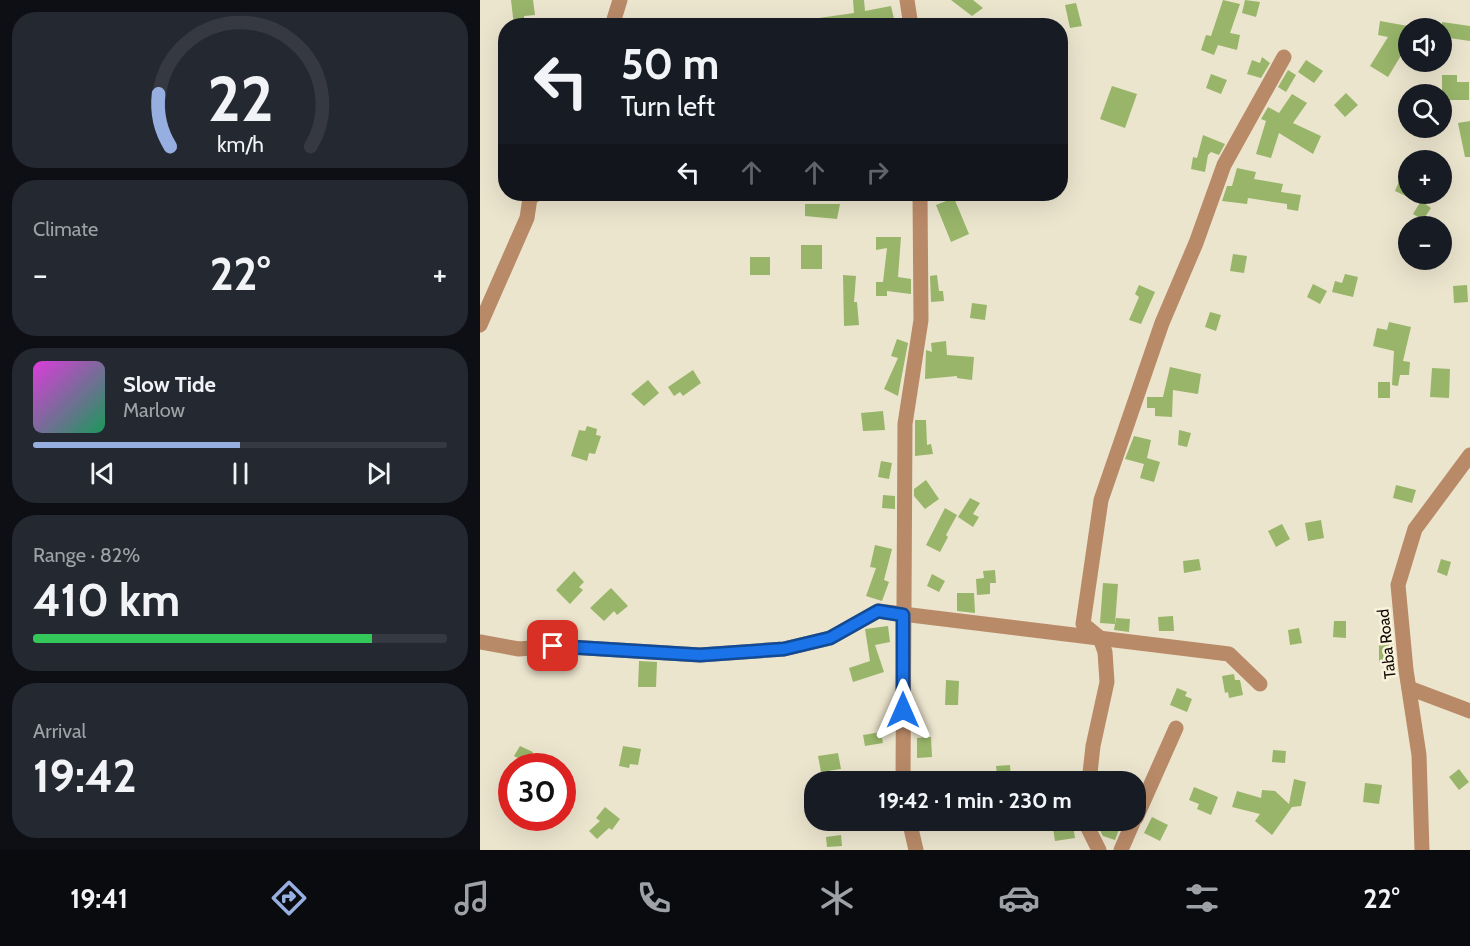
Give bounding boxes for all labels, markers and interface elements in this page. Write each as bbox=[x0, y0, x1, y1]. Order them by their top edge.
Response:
map controls bbox=[1398, 18, 1452, 270]
button: sound bbox=[1398, 18, 1452, 72]
text: 50 m bbox=[621, 38, 719, 90]
icon: left bbox=[522, 42, 600, 120]
text: 22 bbox=[207, 61, 273, 137]
button: search bbox=[1398, 84, 1452, 138]
text: Turn left bbox=[621, 90, 715, 123]
text: km/h bbox=[217, 131, 263, 157]
button: + bbox=[1398, 150, 1452, 204]
icon: left bbox=[672, 156, 705, 189]
icon: ahead bbox=[735, 156, 768, 189]
icon: ahead bbox=[798, 156, 831, 189]
icon: right bbox=[861, 156, 894, 189]
button: − bbox=[1398, 216, 1452, 270]
text: Climate bbox=[33, 217, 98, 241]
text: 22° bbox=[210, 247, 270, 301]
text: − bbox=[33, 254, 48, 294]
text: + bbox=[432, 254, 447, 294]
text: Slow Tide bbox=[123, 371, 216, 398]
text: Marlow bbox=[123, 398, 185, 422]
icon: previous bbox=[86, 457, 119, 490]
icon: pause bbox=[224, 457, 257, 490]
icon: next bbox=[362, 457, 395, 490]
text: Range · 82% bbox=[33, 543, 140, 567]
text: 410 km bbox=[33, 573, 180, 627]
street label: Taba Road bbox=[1373, 608, 1400, 680]
pin bbox=[527, 620, 578, 671]
icon: arrive bbox=[536, 629, 569, 662]
position arrow bbox=[871, 678, 935, 742]
text: Arrival bbox=[33, 719, 86, 743]
text: 19:42 bbox=[33, 749, 137, 803]
speed limit sign: 30 bbox=[498, 753, 576, 831]
text: 19:42 · 1 min · 230 m bbox=[878, 787, 1072, 814]
icon: directions bbox=[268, 877, 310, 919]
icon: music bbox=[451, 877, 493, 919]
icon: phone bbox=[633, 877, 675, 919]
icon: climate bbox=[816, 877, 858, 919]
icon: car bbox=[998, 877, 1040, 919]
icon: filters bbox=[1181, 877, 1223, 919]
text: 19:41 bbox=[70, 882, 128, 915]
text: 22° bbox=[1363, 882, 1400, 915]

